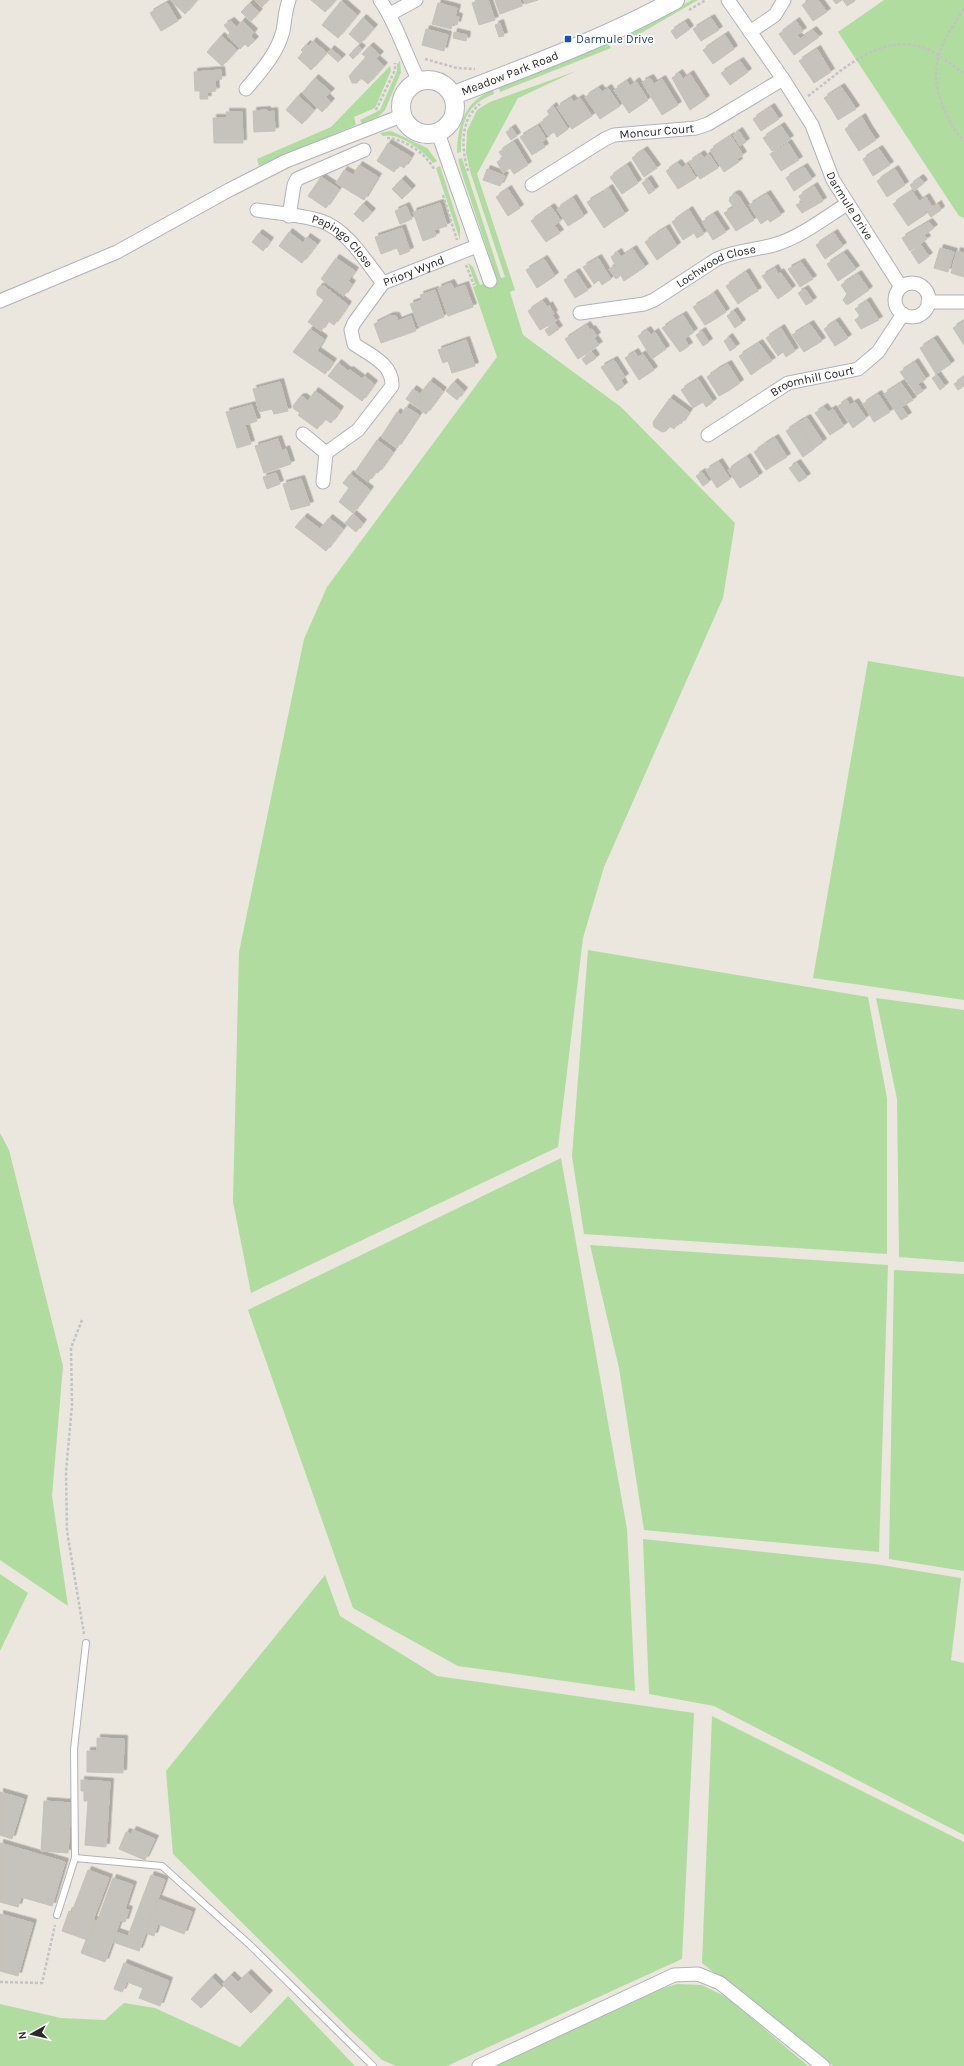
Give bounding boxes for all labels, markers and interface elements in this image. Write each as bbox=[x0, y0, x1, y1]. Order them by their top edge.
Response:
place label: Darmule Drive bbox=[576, 32, 654, 46]
marker: Darmule Drive bbox=[563, 34, 573, 44]
street label: Meadow Park Road bbox=[459, 48, 561, 98]
street label: Moncur Court bbox=[619, 121, 695, 142]
street label: Darmule Drive bbox=[823, 170, 876, 242]
street label: Papingo Close bbox=[310, 212, 376, 270]
street label: Lochwood Close bbox=[674, 242, 757, 291]
street label: Priory Wynd bbox=[381, 253, 446, 289]
street label: Broomhill Court bbox=[768, 363, 855, 400]
north arrow bbox=[12, 2014, 52, 2054]
text: N bbox=[16, 2031, 30, 2040]

